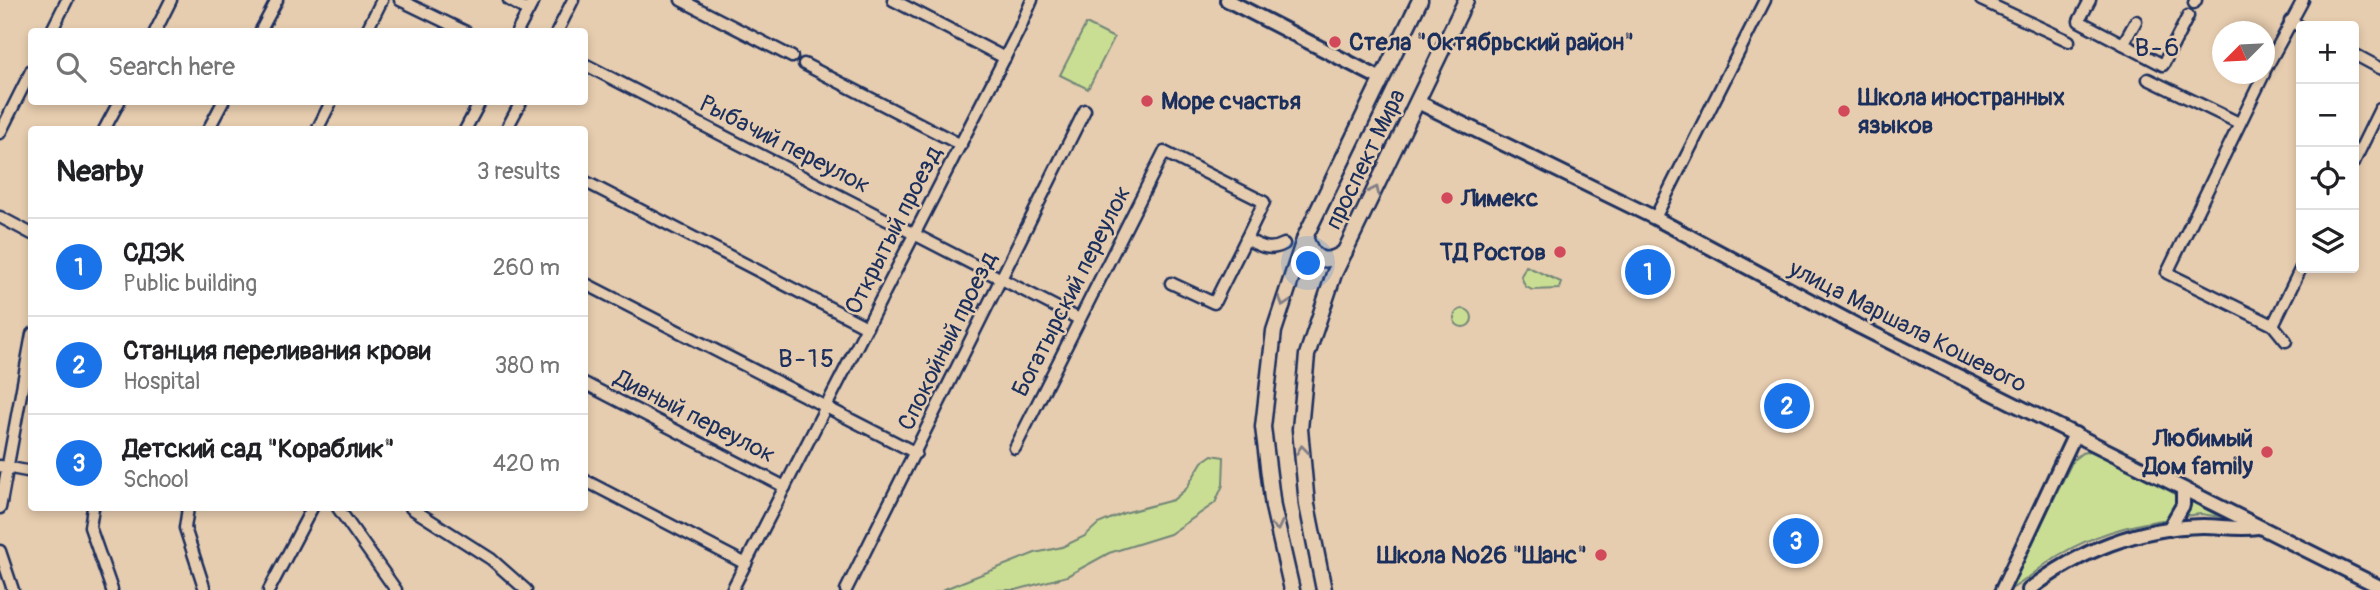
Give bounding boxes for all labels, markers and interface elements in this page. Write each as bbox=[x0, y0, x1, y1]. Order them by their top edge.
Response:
north arrow bbox=[2212, 21, 2275, 84]
map controls bbox=[2296, 21, 2359, 273]
button: + bbox=[2296, 21, 2359, 84]
search box bbox=[28, 28, 588, 105]
place label: Стела "Октябрьский район" bbox=[1349, 28, 1634, 57]
district label: В-6 bbox=[2135, 32, 2181, 64]
marker: Стела "Октябрьский район" bbox=[1327, 34, 1343, 50]
icon: search bbox=[52, 48, 90, 86]
text: Search here bbox=[108, 51, 235, 83]
place label: Школа иностранных языков bbox=[1857, 83, 2065, 140]
street label: проспект Мира bbox=[1319, 84, 1412, 234]
button: − bbox=[2296, 84, 2359, 147]
place label: Море счастья bbox=[1161, 87, 1301, 116]
street label: Рыбачий переулок bbox=[695, 89, 875, 200]
marker: Море счастья bbox=[1139, 93, 1155, 109]
marker: Школа иностранных языков bbox=[1836, 103, 1852, 119]
street label: Открытый проезд bbox=[839, 141, 949, 319]
button: locate bbox=[2296, 147, 2359, 210]
text: Nearby bbox=[56, 153, 143, 190]
text: 3 results bbox=[477, 157, 560, 186]
street label: Богатырский переулок bbox=[1006, 181, 1137, 402]
place label: Лимекс bbox=[1460, 184, 1538, 213]
one-way arrow bbox=[1367, 186, 1381, 198]
marker: Лимекс bbox=[1439, 190, 1455, 206]
button: layers bbox=[2296, 210, 2359, 273]
text: СДЭК bbox=[123, 237, 185, 269]
place label: ТД Ростов bbox=[1439, 238, 1546, 267]
marker: ТД Ростов bbox=[1552, 244, 1568, 260]
your location bbox=[1291, 246, 1325, 280]
pin: 1 bbox=[1625, 246, 1671, 298]
street label: Спокойный проезд bbox=[892, 247, 1004, 435]
text: 1 bbox=[75, 253, 84, 282]
text: 260 m bbox=[493, 253, 560, 282]
street label: улица Маршала Кошевого bbox=[1783, 253, 2032, 399]
text: Public building bbox=[123, 269, 257, 298]
one-way arrow bbox=[1277, 296, 1292, 308]
text: Станция переливания крови bbox=[123, 335, 431, 367]
district label: В-15 bbox=[778, 343, 836, 375]
text: 2 bbox=[73, 351, 85, 380]
text: 380 m bbox=[494, 351, 560, 380]
street label: Дивный переулок bbox=[609, 363, 780, 469]
text: Hospital bbox=[123, 367, 201, 396]
pin: 2 bbox=[1764, 380, 1810, 432]
place label: Любимый Дом family bbox=[2141, 424, 2254, 481]
text: Детский сад "Кораблик" bbox=[123, 433, 395, 465]
one-way arrow bbox=[1295, 444, 1310, 455]
marker: Любимый Дом family bbox=[2259, 444, 2275, 460]
text: 3 bbox=[73, 449, 85, 478]
text: 420 m bbox=[493, 449, 560, 478]
text: School bbox=[123, 465, 189, 494]
pin: 3 bbox=[1773, 515, 1819, 567]
one-way arrow bbox=[1269, 520, 1284, 532]
place label: Школа №26 "Шанс" bbox=[1376, 541, 1587, 570]
marker: Школа №26 "Шанс" bbox=[1593, 547, 1609, 563]

